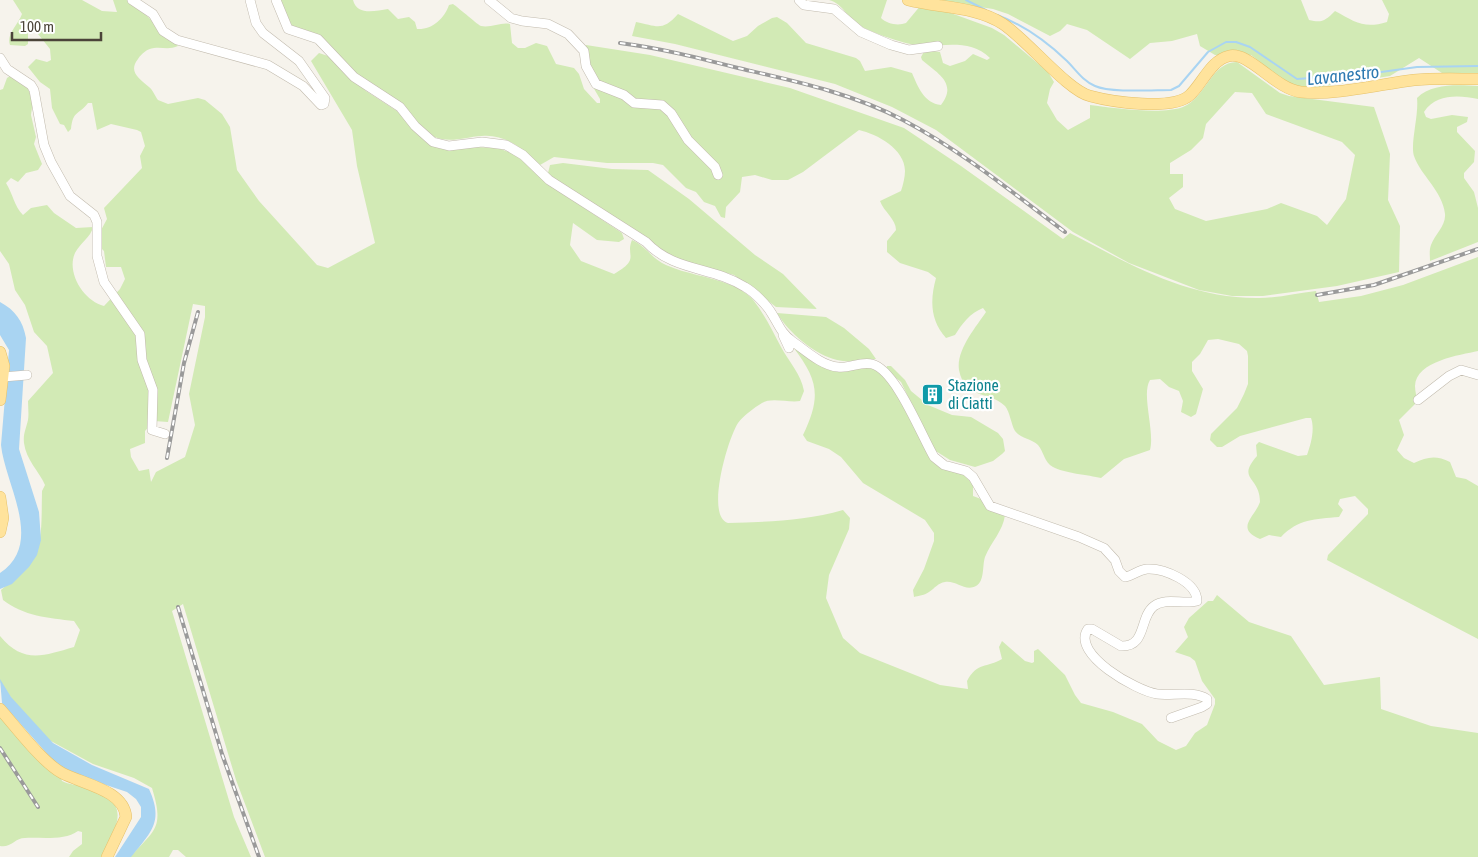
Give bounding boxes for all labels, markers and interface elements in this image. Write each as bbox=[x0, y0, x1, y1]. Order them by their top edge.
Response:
scale bar bbox=[12, 10, 101, 42]
text: 100 m bbox=[20, 18, 54, 35]
water label: Lavanestro bbox=[1306, 61, 1380, 89]
place label: Stazione di Ciatti bbox=[948, 376, 999, 412]
building icon: Stazione di Ciatti bbox=[920, 382, 944, 406]

